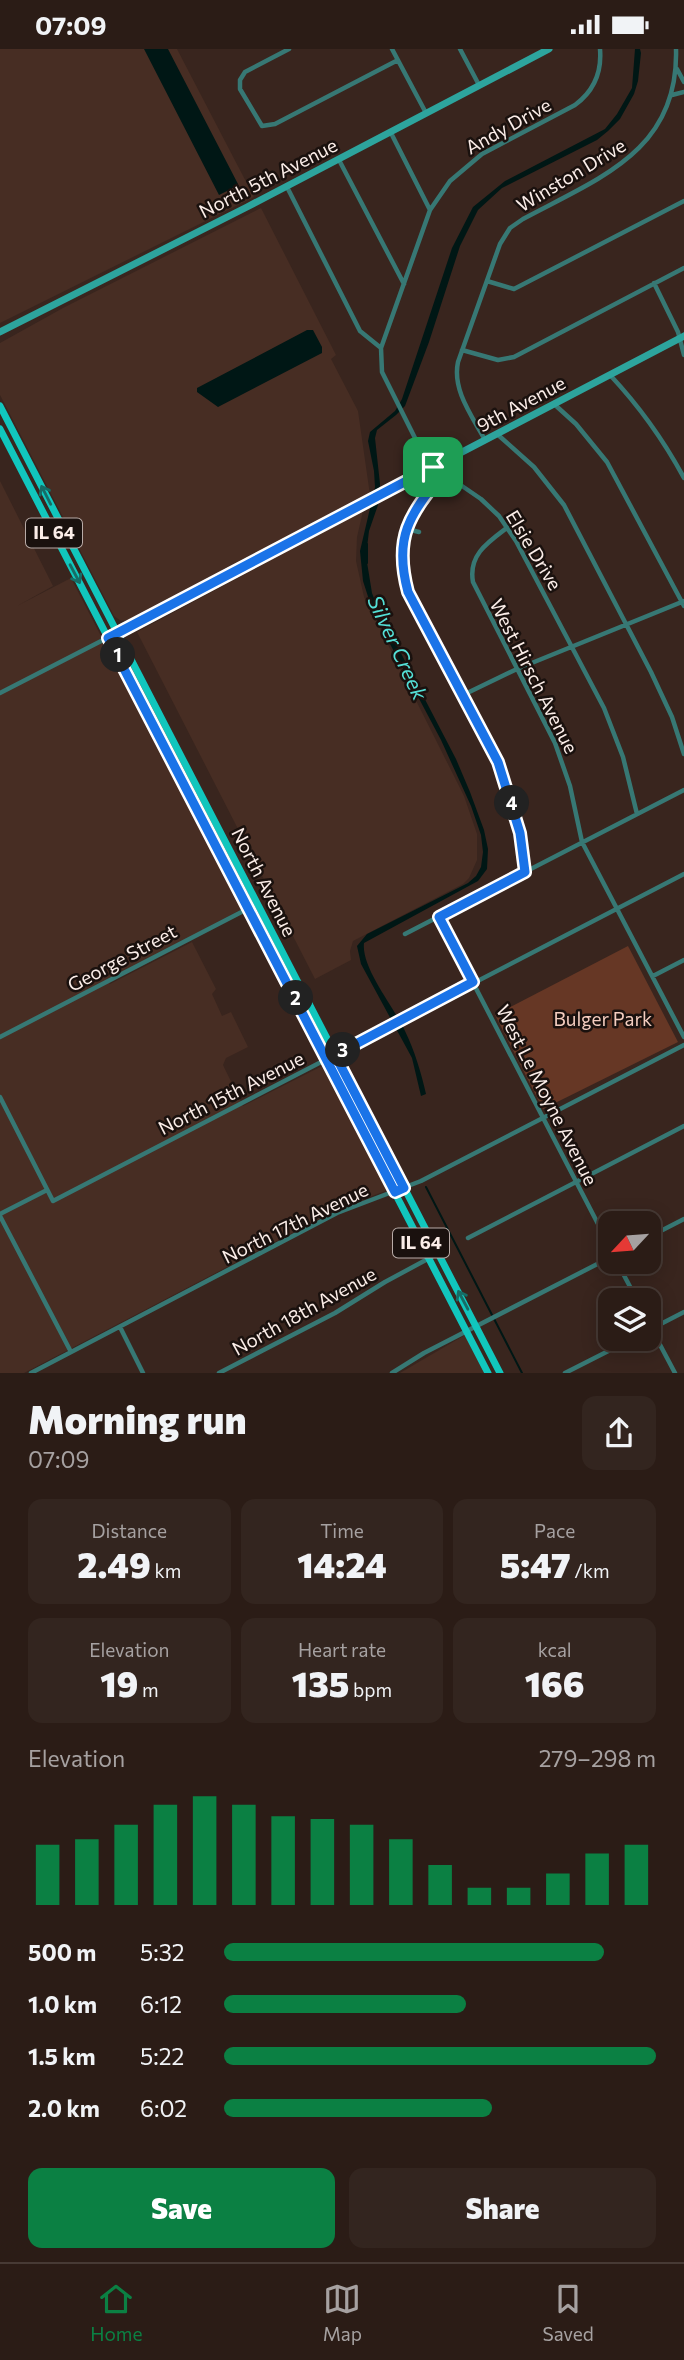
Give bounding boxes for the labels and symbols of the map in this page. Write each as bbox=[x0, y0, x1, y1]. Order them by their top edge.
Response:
street label: Andy Drive bbox=[461, 93, 555, 158]
street label: North 5th Avenue bbox=[195, 133, 341, 222]
street label: Winston Drive bbox=[512, 133, 629, 216]
street label: 9th Avenue bbox=[472, 371, 569, 437]
pin bbox=[403, 437, 463, 497]
one-way arrow bbox=[39, 485, 52, 506]
street label: Elsie Drive bbox=[502, 506, 567, 594]
road number: IL 64 bbox=[26, 519, 82, 547]
one-way arrow bbox=[68, 564, 82, 584]
water label: Silver Creek bbox=[363, 591, 434, 704]
street label: West Hirsch Avenue bbox=[486, 595, 583, 757]
pin: 1 bbox=[100, 637, 136, 673]
pin: 4 bbox=[494, 785, 530, 821]
street label: North Avenue bbox=[227, 824, 302, 940]
street label: George Street bbox=[63, 919, 180, 996]
pin: 2 bbox=[278, 981, 314, 1016]
street label: West Le Moyne Avenue bbox=[492, 1001, 603, 1189]
park label: Bulger Park bbox=[554, 1007, 652, 1030]
pin: 3 bbox=[326, 1033, 360, 1067]
street label: North 15th Avenue bbox=[154, 1046, 307, 1139]
street label: North 17th Avenue bbox=[218, 1177, 371, 1268]
north arrow bbox=[598, 1211, 662, 1274]
road number: IL 64 bbox=[393, 1229, 449, 1258]
street label: North 18th Avenue bbox=[228, 1262, 380, 1360]
one-way arrow bbox=[455, 1290, 469, 1311]

